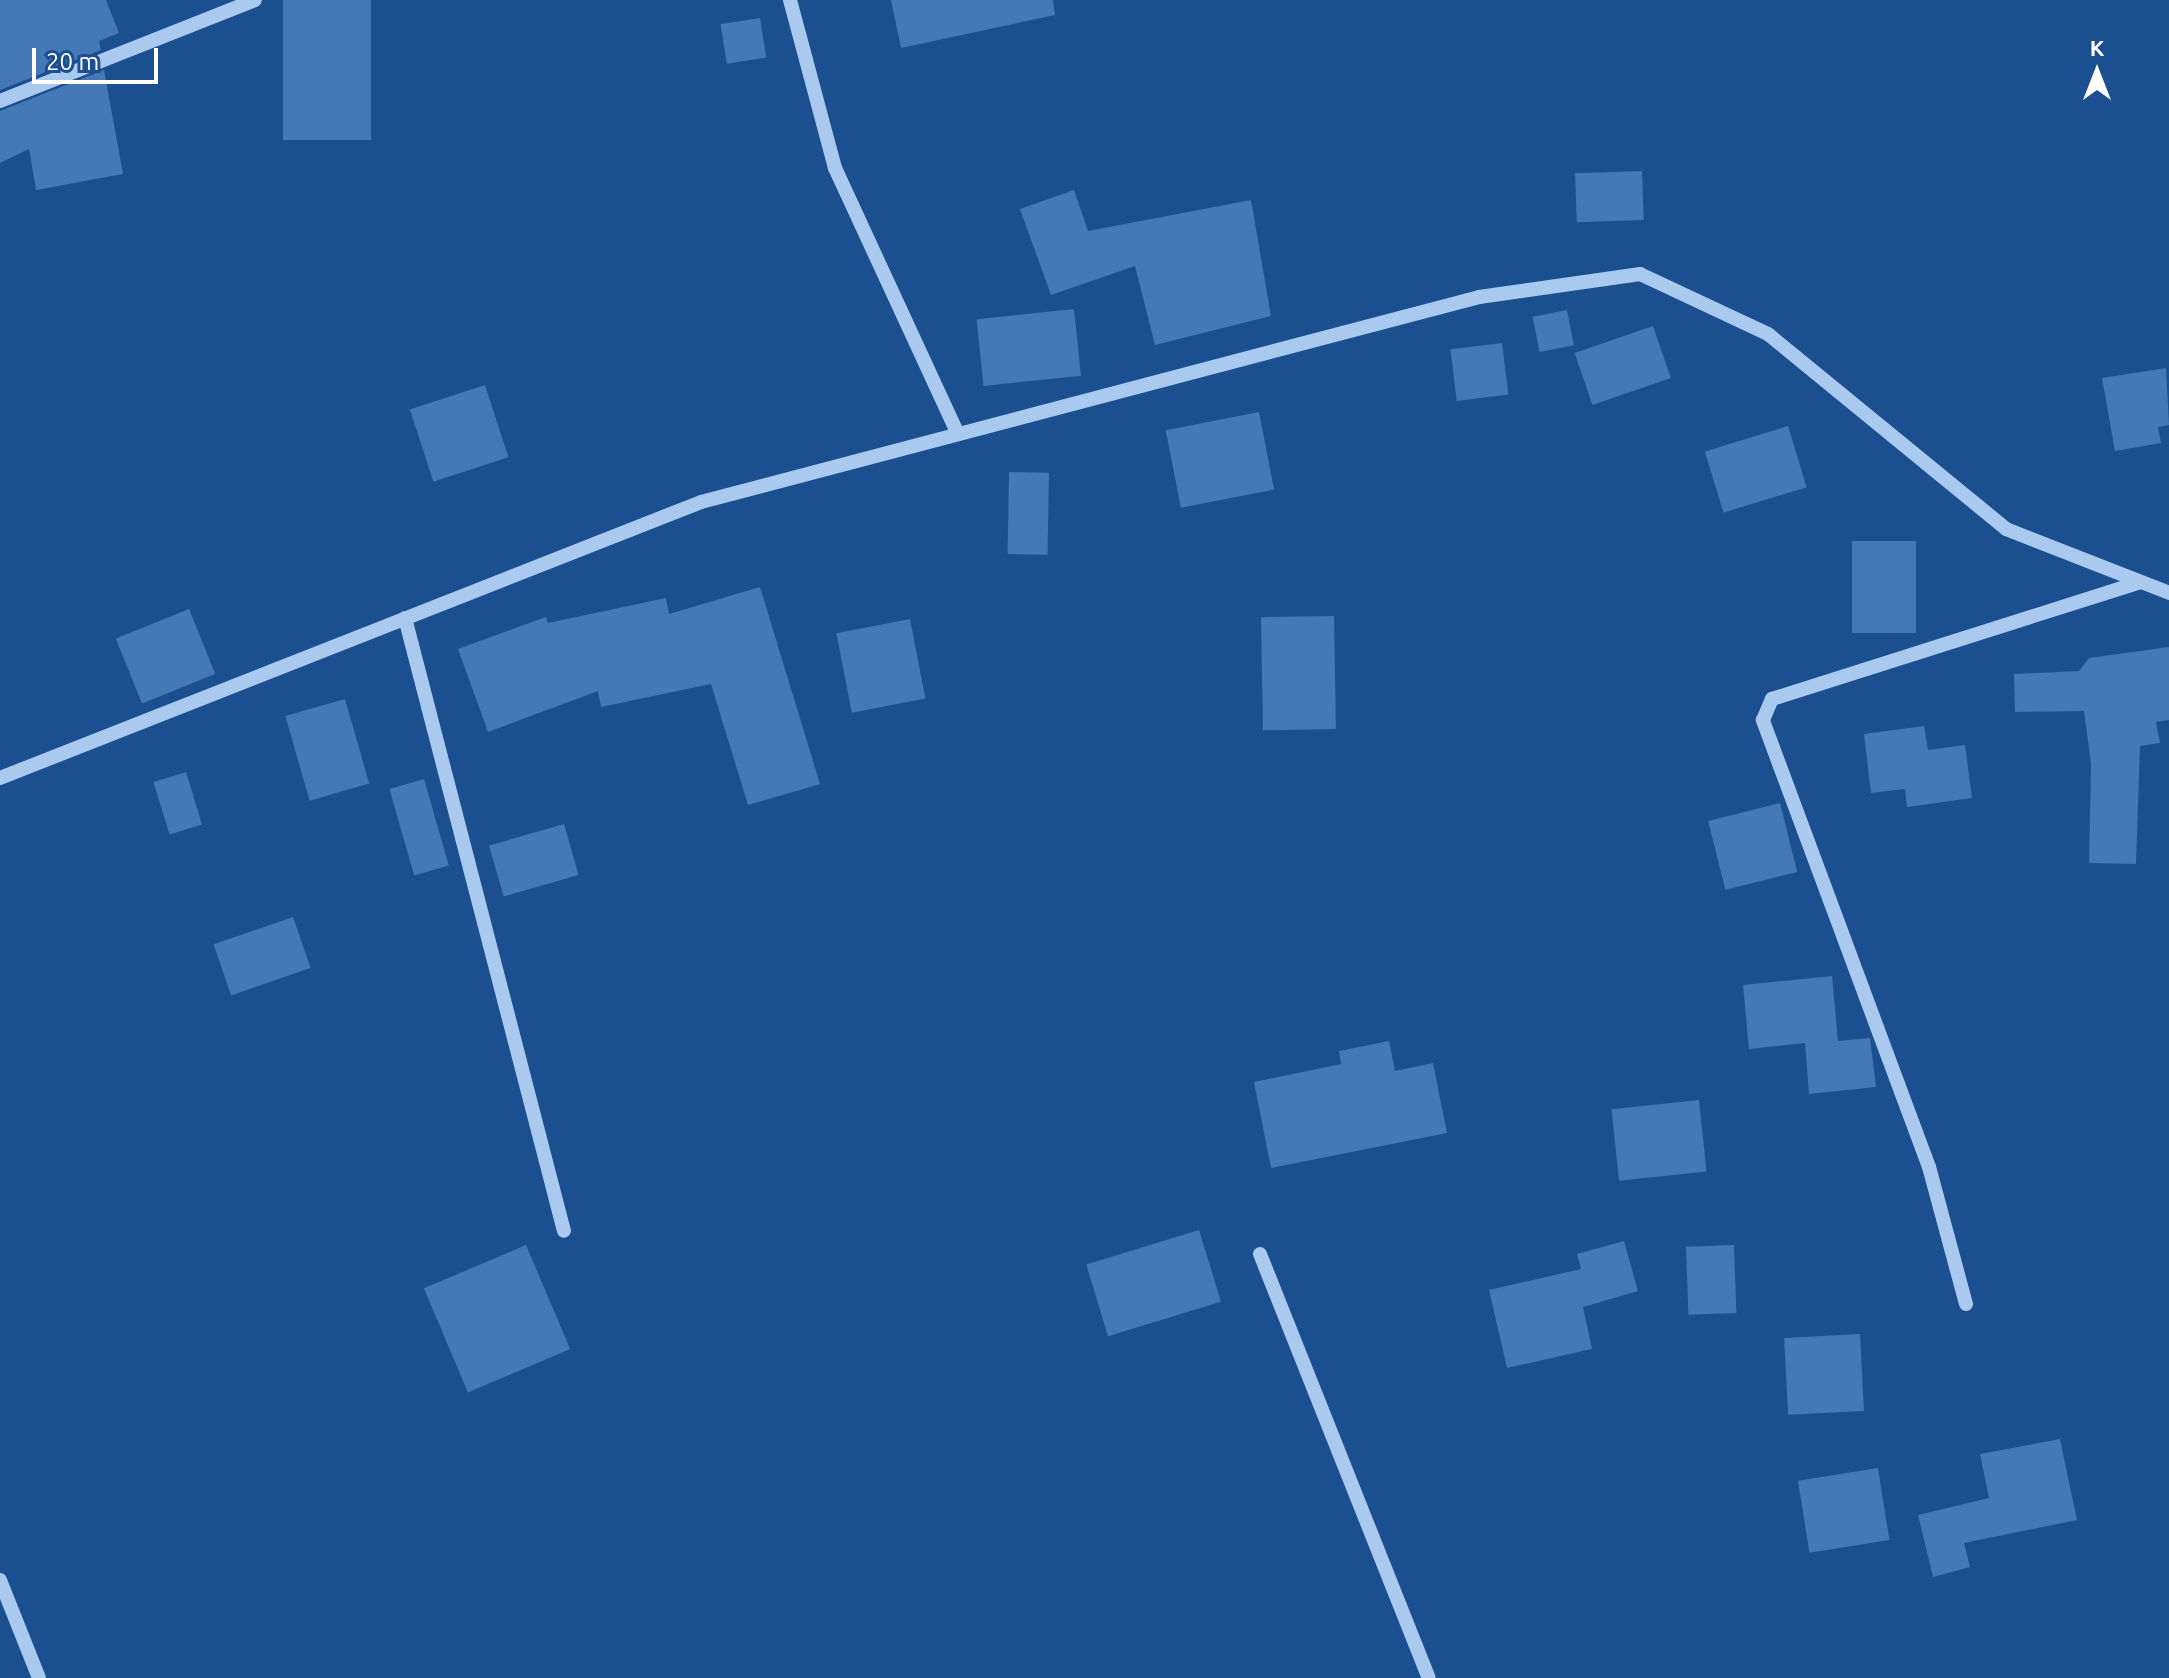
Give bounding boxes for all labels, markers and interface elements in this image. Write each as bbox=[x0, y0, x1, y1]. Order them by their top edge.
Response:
scale bar bbox=[36, 32, 162, 82]
north arrow bbox=[2057, 32, 2137, 112]
text: K bbox=[2090, 35, 2104, 60]
text: 20 m bbox=[46, 48, 99, 75]

